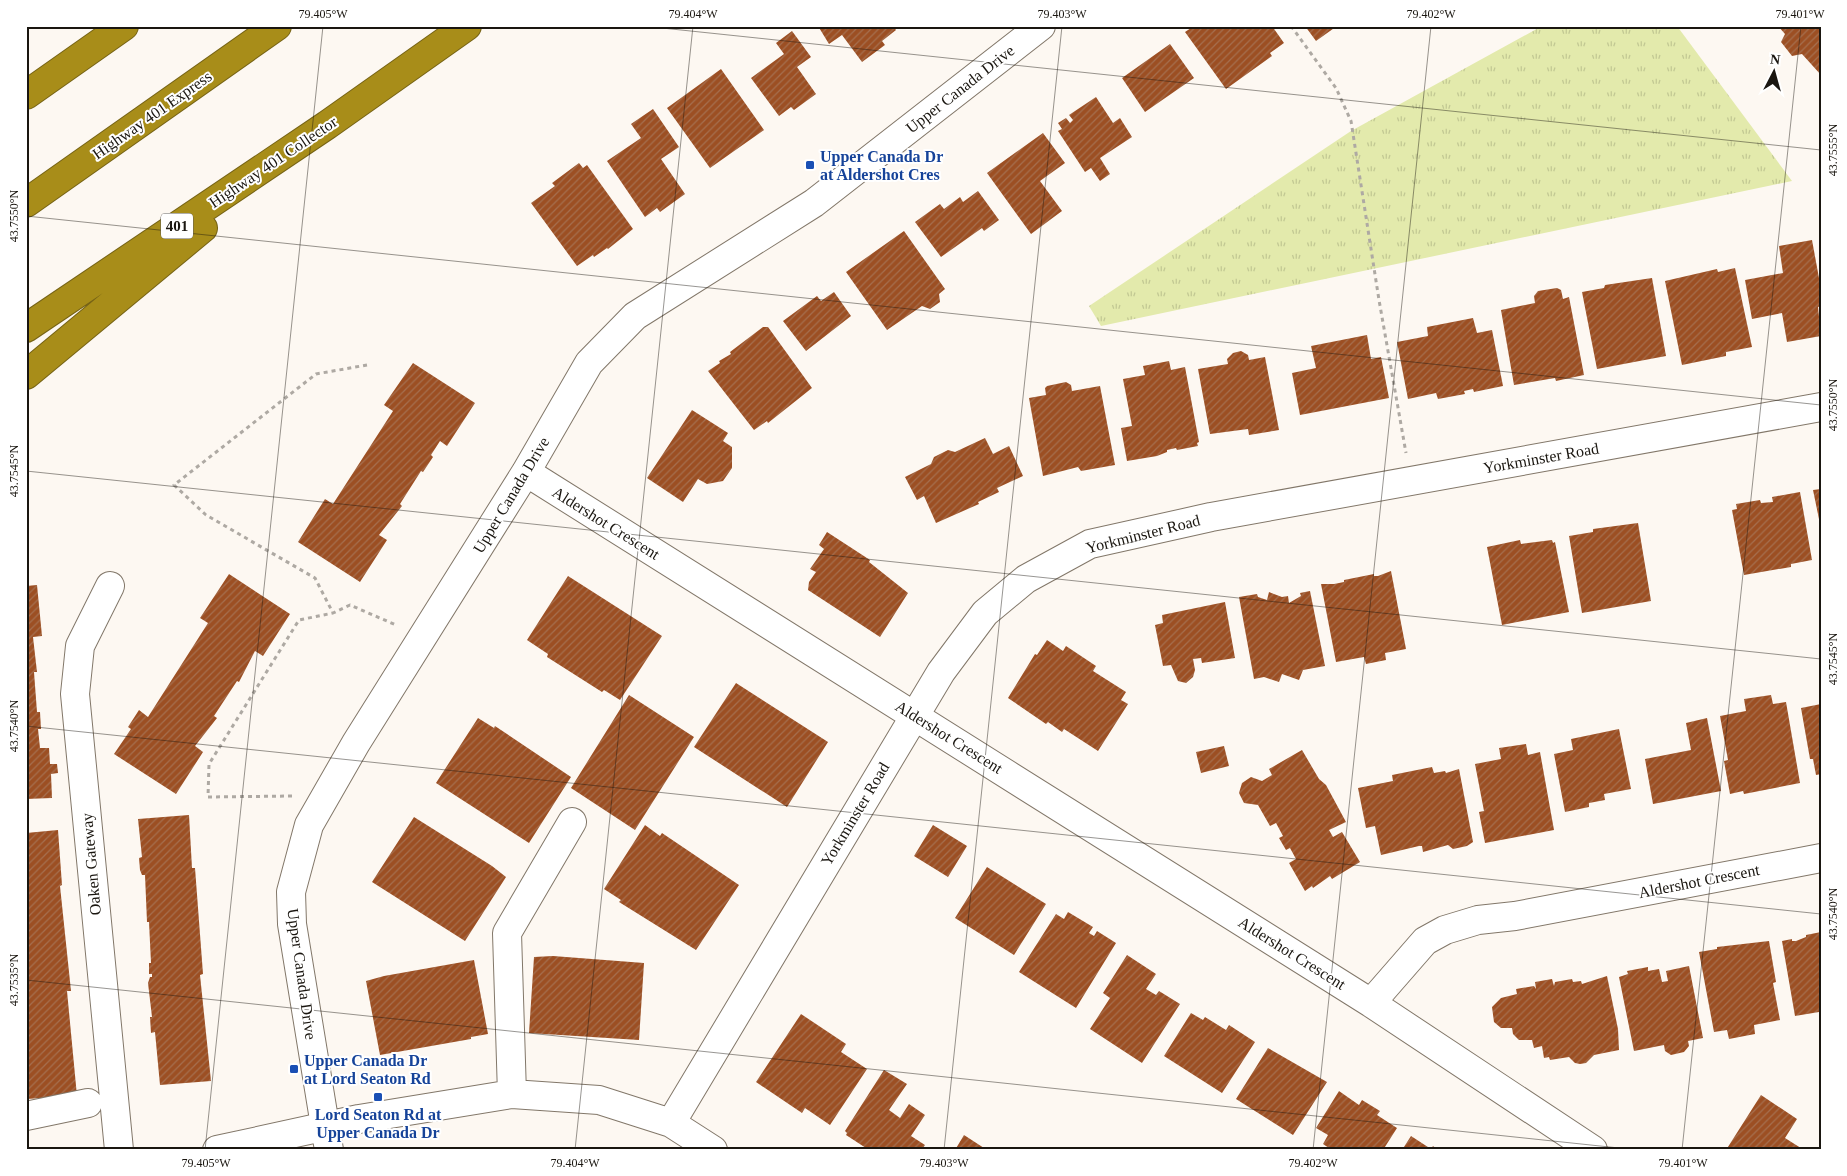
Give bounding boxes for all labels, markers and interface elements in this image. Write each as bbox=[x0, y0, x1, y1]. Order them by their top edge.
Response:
text: 79.405°W bbox=[298, 7, 348, 21]
text: 79.404°W bbox=[668, 7, 718, 21]
text: 79.403°W bbox=[1037, 7, 1087, 21]
text: 79.402°W bbox=[1406, 7, 1456, 21]
text: 79.401°W bbox=[1775, 7, 1825, 21]
street label: Upper Canada Drive bbox=[903, 42, 1018, 137]
north arrow bbox=[1750, 48, 1800, 98]
text: N bbox=[1769, 52, 1781, 68]
street label: Highway 401 Express bbox=[89, 68, 215, 163]
street label: Highway 401 Collector bbox=[206, 113, 341, 212]
text: 43.7555°N bbox=[1826, 123, 1840, 176]
place label: Upper Canada Dr at Aldershot Cres bbox=[820, 148, 943, 183]
marker: Upper Canada Dr at Aldershot Cres bbox=[804, 159, 816, 171]
text: 43.7550°N bbox=[7, 189, 21, 242]
road number: 401 bbox=[161, 214, 193, 238]
text: 43.7550°N bbox=[1826, 378, 1840, 431]
street label: Upper Canada Drive bbox=[470, 434, 553, 557]
street label: Yorkminster Road bbox=[1482, 439, 1600, 477]
text: 43.7545°N bbox=[7, 444, 21, 497]
street label: Aldershot Crescent bbox=[549, 483, 663, 563]
street label: Yorkminster Road bbox=[1084, 512, 1202, 556]
text: 43.7545°N bbox=[1826, 632, 1840, 685]
street label: Aldershot Crescent bbox=[892, 697, 1006, 777]
text: 43.7540°N bbox=[7, 699, 21, 752]
street label: Yorkminster Road bbox=[818, 759, 892, 869]
street label: Oaken Gateway bbox=[78, 812, 105, 916]
street label: Aldershot Crescent bbox=[1637, 861, 1762, 901]
text: 43.7540°N bbox=[1826, 887, 1840, 940]
street label: Upper Canada Drive bbox=[283, 907, 320, 1041]
street label: Aldershot Crescent bbox=[1235, 913, 1349, 993]
text: 43.7535°N bbox=[7, 953, 21, 1006]
place label: Upper Canada Dr at Lord Seaton Rd bbox=[304, 1052, 431, 1087]
marker: Upper Canada Dr at Lord Seaton Rd bbox=[288, 1063, 300, 1075]
marker: Lord Seaton Rd at Upper Canada Dr bbox=[372, 1091, 384, 1103]
place label: Lord Seaton Rd at Upper Canada Dr bbox=[315, 1106, 442, 1142]
text: 79.405°W bbox=[181, 1156, 231, 1170]
text: 79.404°W bbox=[550, 1156, 600, 1170]
text: 79.403°W bbox=[919, 1156, 969, 1170]
text: 79.402°W bbox=[1288, 1156, 1338, 1170]
text: 79.401°W bbox=[1658, 1156, 1708, 1170]

